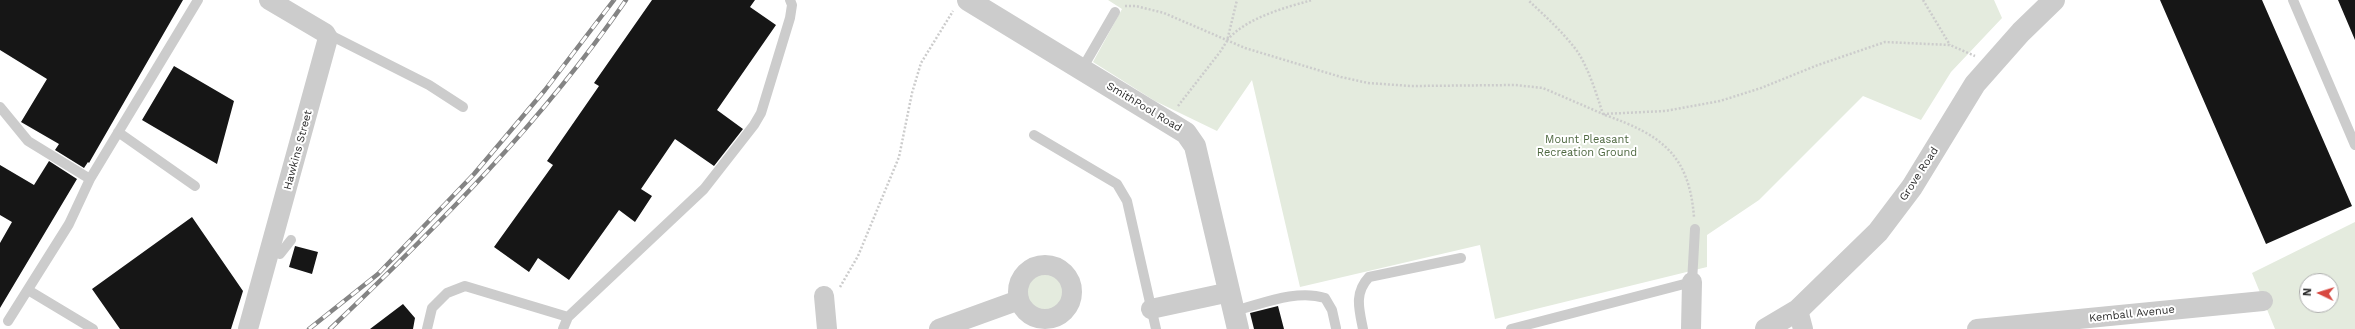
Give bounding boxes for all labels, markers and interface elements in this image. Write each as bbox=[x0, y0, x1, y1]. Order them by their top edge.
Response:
street label: SmithPool Road bbox=[1104, 79, 1184, 135]
street label: Hawkins Street bbox=[281, 109, 315, 191]
park label: Mount Pleasant Recreation Ground bbox=[1537, 133, 1637, 159]
street label: Grove Road bbox=[1897, 145, 1941, 203]
north arrow bbox=[2299, 273, 2339, 313]
text: N bbox=[2301, 288, 2314, 297]
street label: Kemball Avenue bbox=[2088, 303, 2176, 325]

